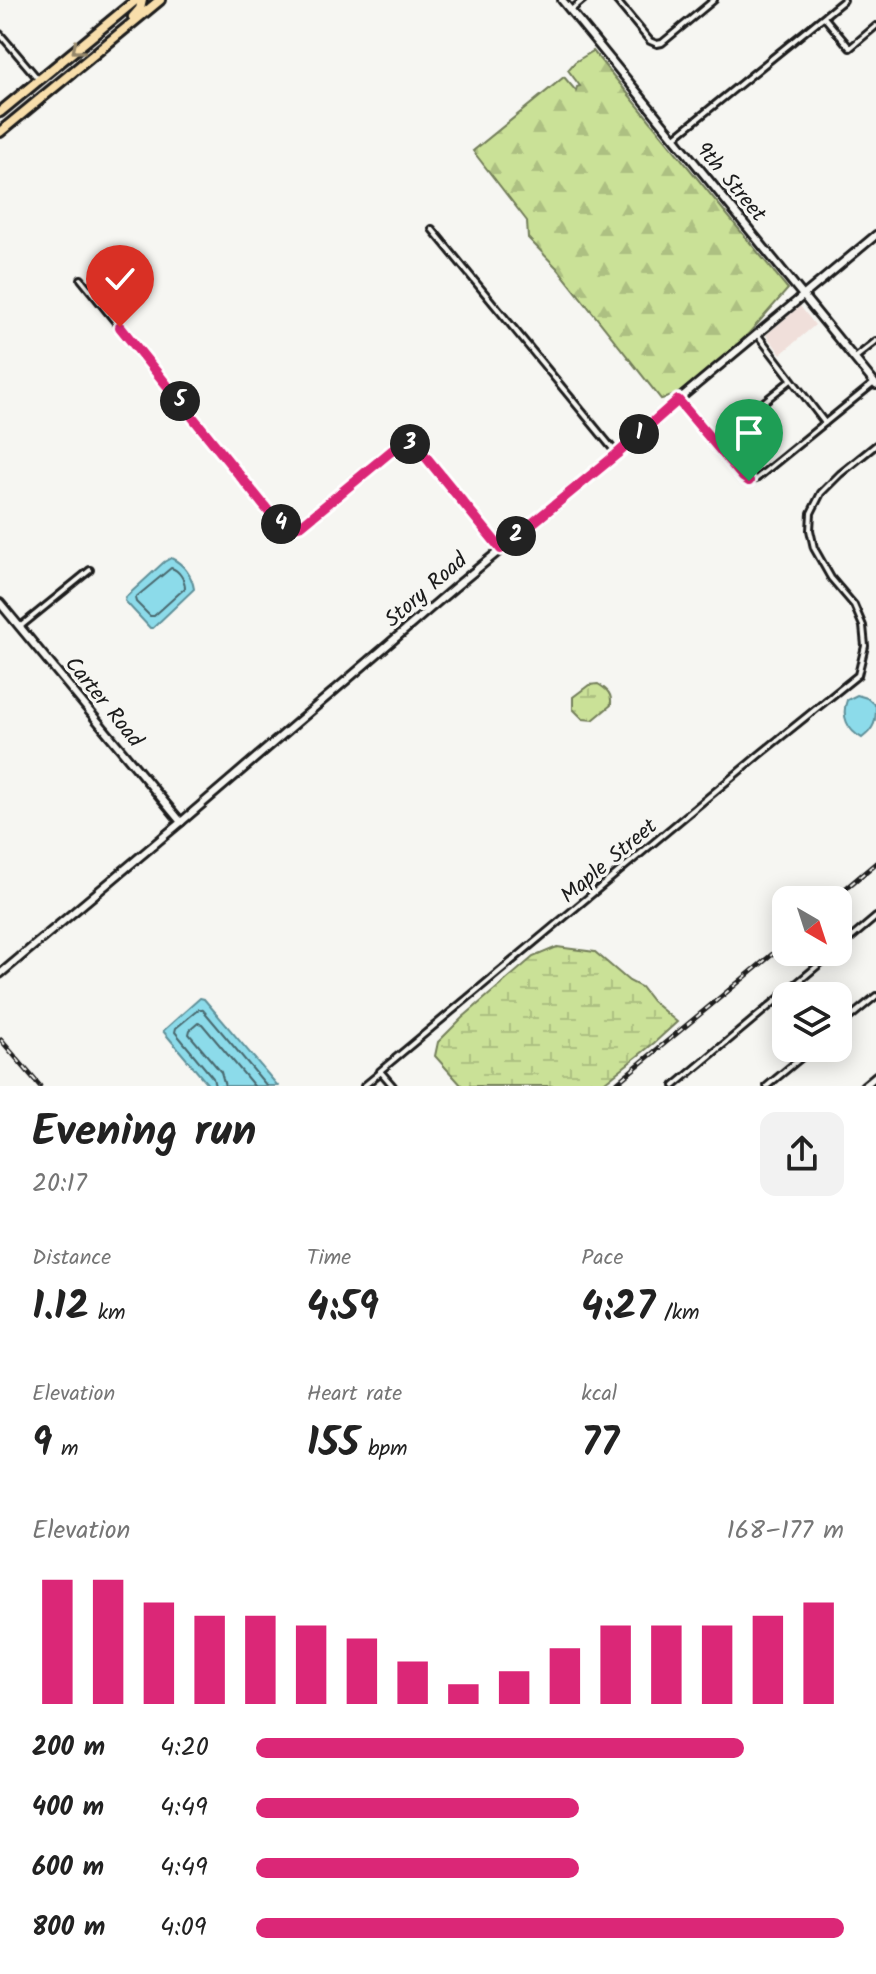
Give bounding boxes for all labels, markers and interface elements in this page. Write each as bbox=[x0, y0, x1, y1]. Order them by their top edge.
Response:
one-way arrow bbox=[71, 39, 86, 53]
street label: 9th Street bbox=[686, 135, 775, 231]
pin bbox=[86, 245, 154, 327]
icon: check bbox=[98, 257, 142, 301]
pin: 5 bbox=[160, 381, 200, 421]
text: 5 bbox=[174, 383, 186, 418]
pin bbox=[715, 399, 783, 481]
icon: arrive bbox=[727, 411, 771, 455]
pin: 1 bbox=[619, 414, 659, 454]
text: 1 bbox=[636, 416, 642, 451]
pin: 3 bbox=[390, 424, 430, 464]
text: 3 bbox=[404, 426, 416, 461]
pin: 4 bbox=[261, 504, 301, 544]
text: 4 bbox=[275, 506, 287, 541]
pin: 2 bbox=[496, 516, 536, 556]
text: 2 bbox=[510, 518, 522, 553]
street label: Story Road bbox=[377, 544, 477, 637]
street label: Carter Road bbox=[55, 649, 152, 757]
street label: Maple Street bbox=[553, 810, 666, 913]
north arrow bbox=[772, 886, 852, 966]
map controls bbox=[772, 886, 852, 1062]
button: layers bbox=[772, 982, 852, 1062]
text: Evening run bbox=[32, 1098, 256, 1168]
button: share bbox=[760, 1112, 844, 1196]
text: 20:17 bbox=[32, 1163, 87, 1205]
text: Distance bbox=[32, 1241, 111, 1276]
text: Time bbox=[307, 1241, 351, 1276]
text: Pace bbox=[581, 1241, 623, 1276]
text: 1.12 bbox=[32, 1276, 89, 1340]
text: 4:59 bbox=[307, 1276, 379, 1340]
text: 4:27 bbox=[581, 1276, 655, 1340]
text: km bbox=[89, 1296, 126, 1331]
text: /km bbox=[655, 1296, 700, 1331]
text: Elevation bbox=[32, 1377, 115, 1412]
text: Heart rate bbox=[307, 1377, 402, 1412]
text: kcal bbox=[581, 1377, 617, 1412]
text: 9 bbox=[32, 1412, 52, 1476]
text: 155 bbox=[307, 1412, 359, 1476]
text: 77 bbox=[581, 1412, 619, 1476]
text: m bbox=[52, 1432, 79, 1467]
text: bpm bbox=[359, 1432, 408, 1467]
text: Elevation bbox=[32, 1510, 130, 1552]
text: 168–177 m bbox=[727, 1510, 844, 1552]
text: 200 m bbox=[32, 1727, 105, 1769]
text: 4:20 bbox=[160, 1727, 209, 1769]
text: 400 m bbox=[32, 1787, 104, 1829]
text: 4:49 bbox=[160, 1787, 208, 1829]
text: 600 m bbox=[32, 1847, 104, 1889]
text: 4:49 bbox=[160, 1847, 208, 1889]
text: 800 m bbox=[32, 1907, 105, 1949]
text: 4:09 bbox=[160, 1907, 206, 1949]

